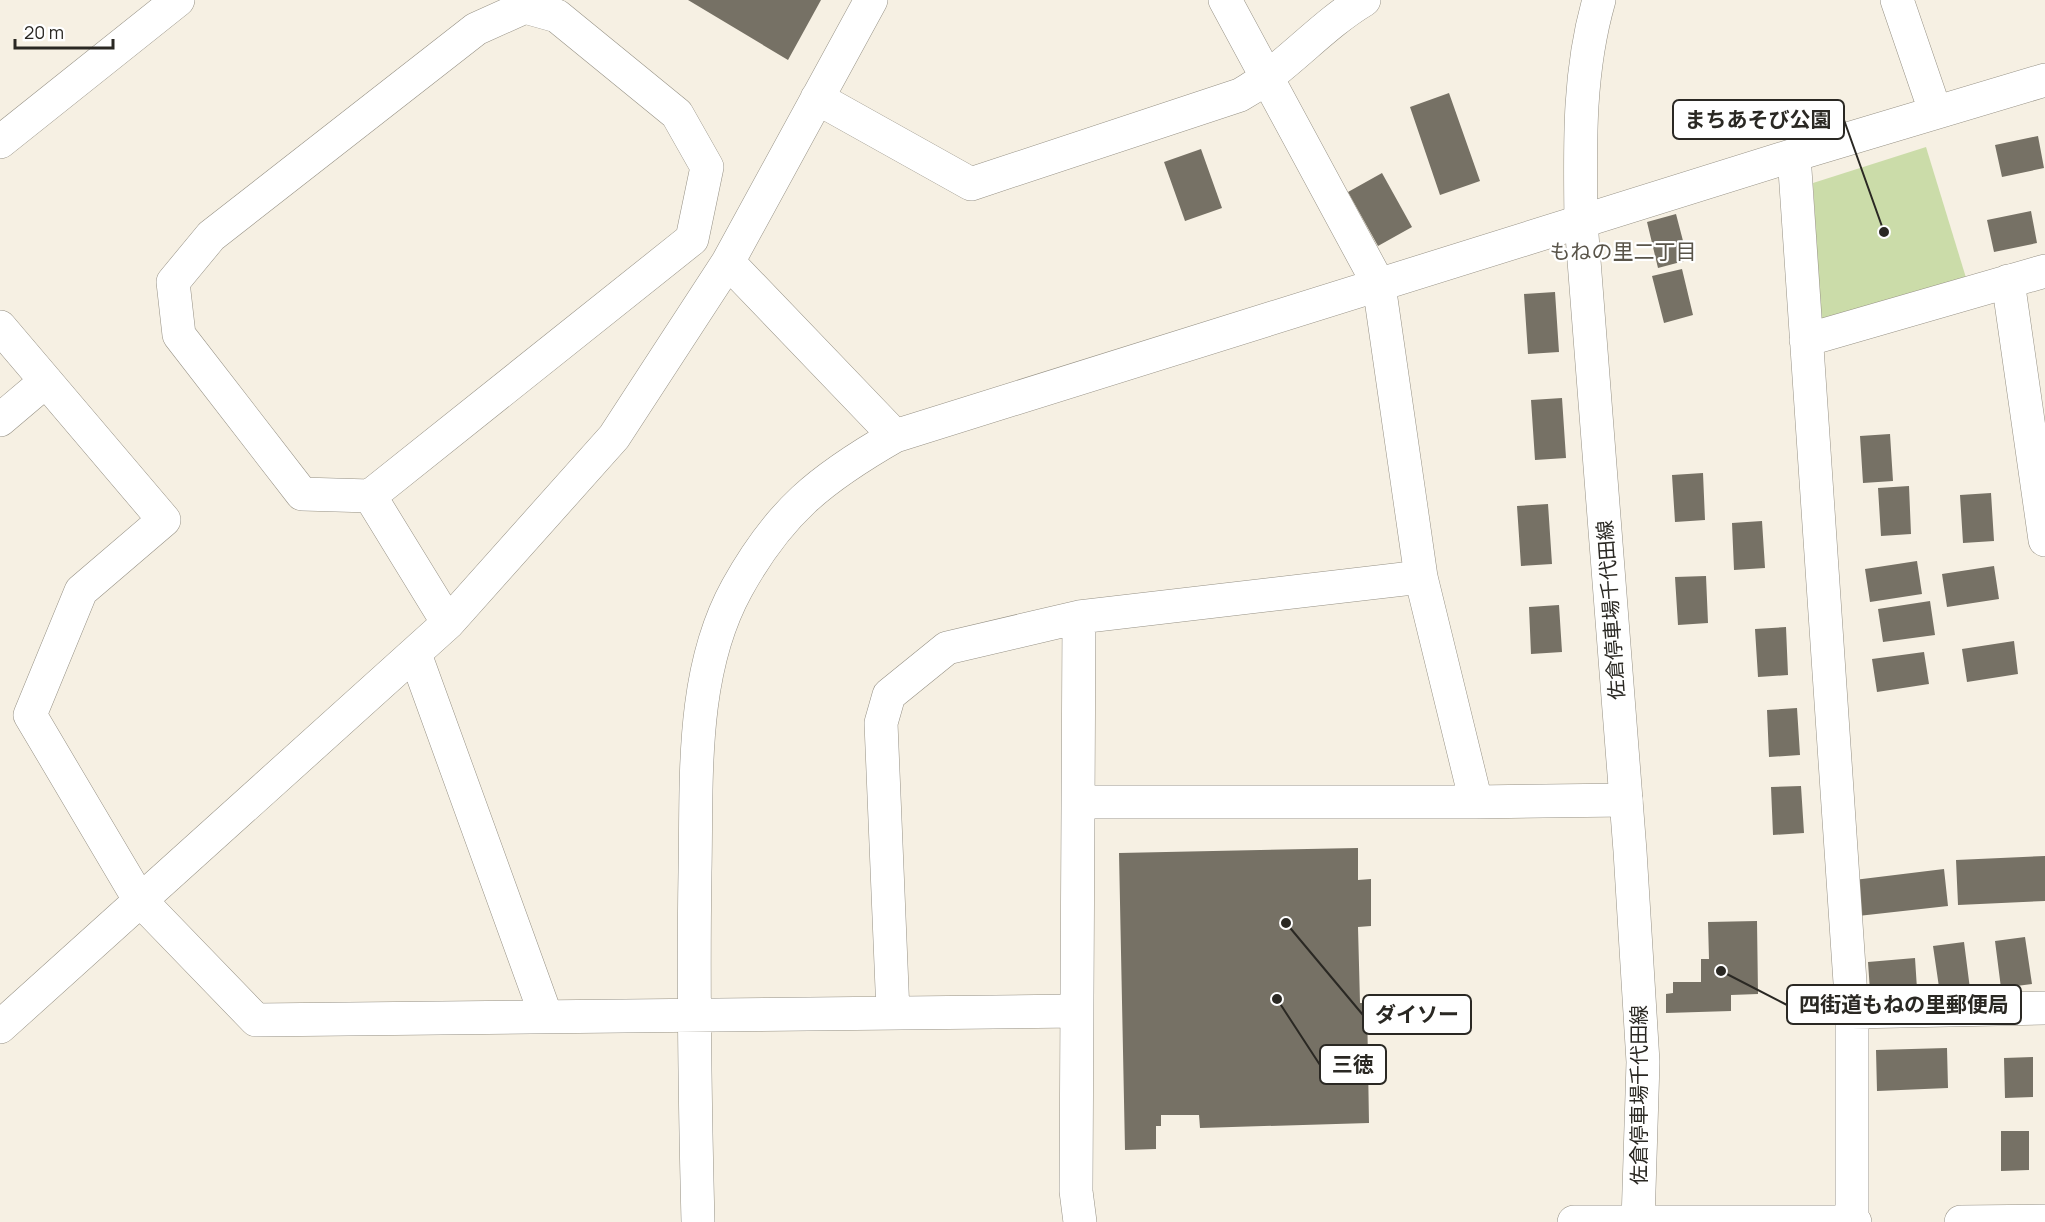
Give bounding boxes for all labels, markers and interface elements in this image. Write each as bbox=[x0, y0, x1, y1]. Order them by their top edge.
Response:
scale bar bbox=[15, 12, 112, 50]
text: 20 m bbox=[24, 20, 64, 44]
callout: まちあそび公園 bbox=[1673, 100, 1844, 139]
text: まちあそび公園 bbox=[1685, 105, 1832, 133]
district label: もねの里二丁目 bbox=[1550, 237, 1697, 265]
street label: 佐倉停車場千代田線 bbox=[1591, 519, 1630, 701]
callout: 四街道もねの里郵便局 bbox=[1787, 985, 2021, 1024]
text: 四街道もねの里郵便局 bbox=[1799, 990, 2009, 1018]
callout: ダイソー bbox=[1363, 995, 1471, 1034]
text: ダイソー bbox=[1375, 1000, 1459, 1028]
street label: 佐倉停車場千代田線 bbox=[1625, 1005, 1652, 1185]
callout: 三徳 bbox=[1320, 1045, 1386, 1084]
text: 三徳 bbox=[1332, 1050, 1374, 1078]

